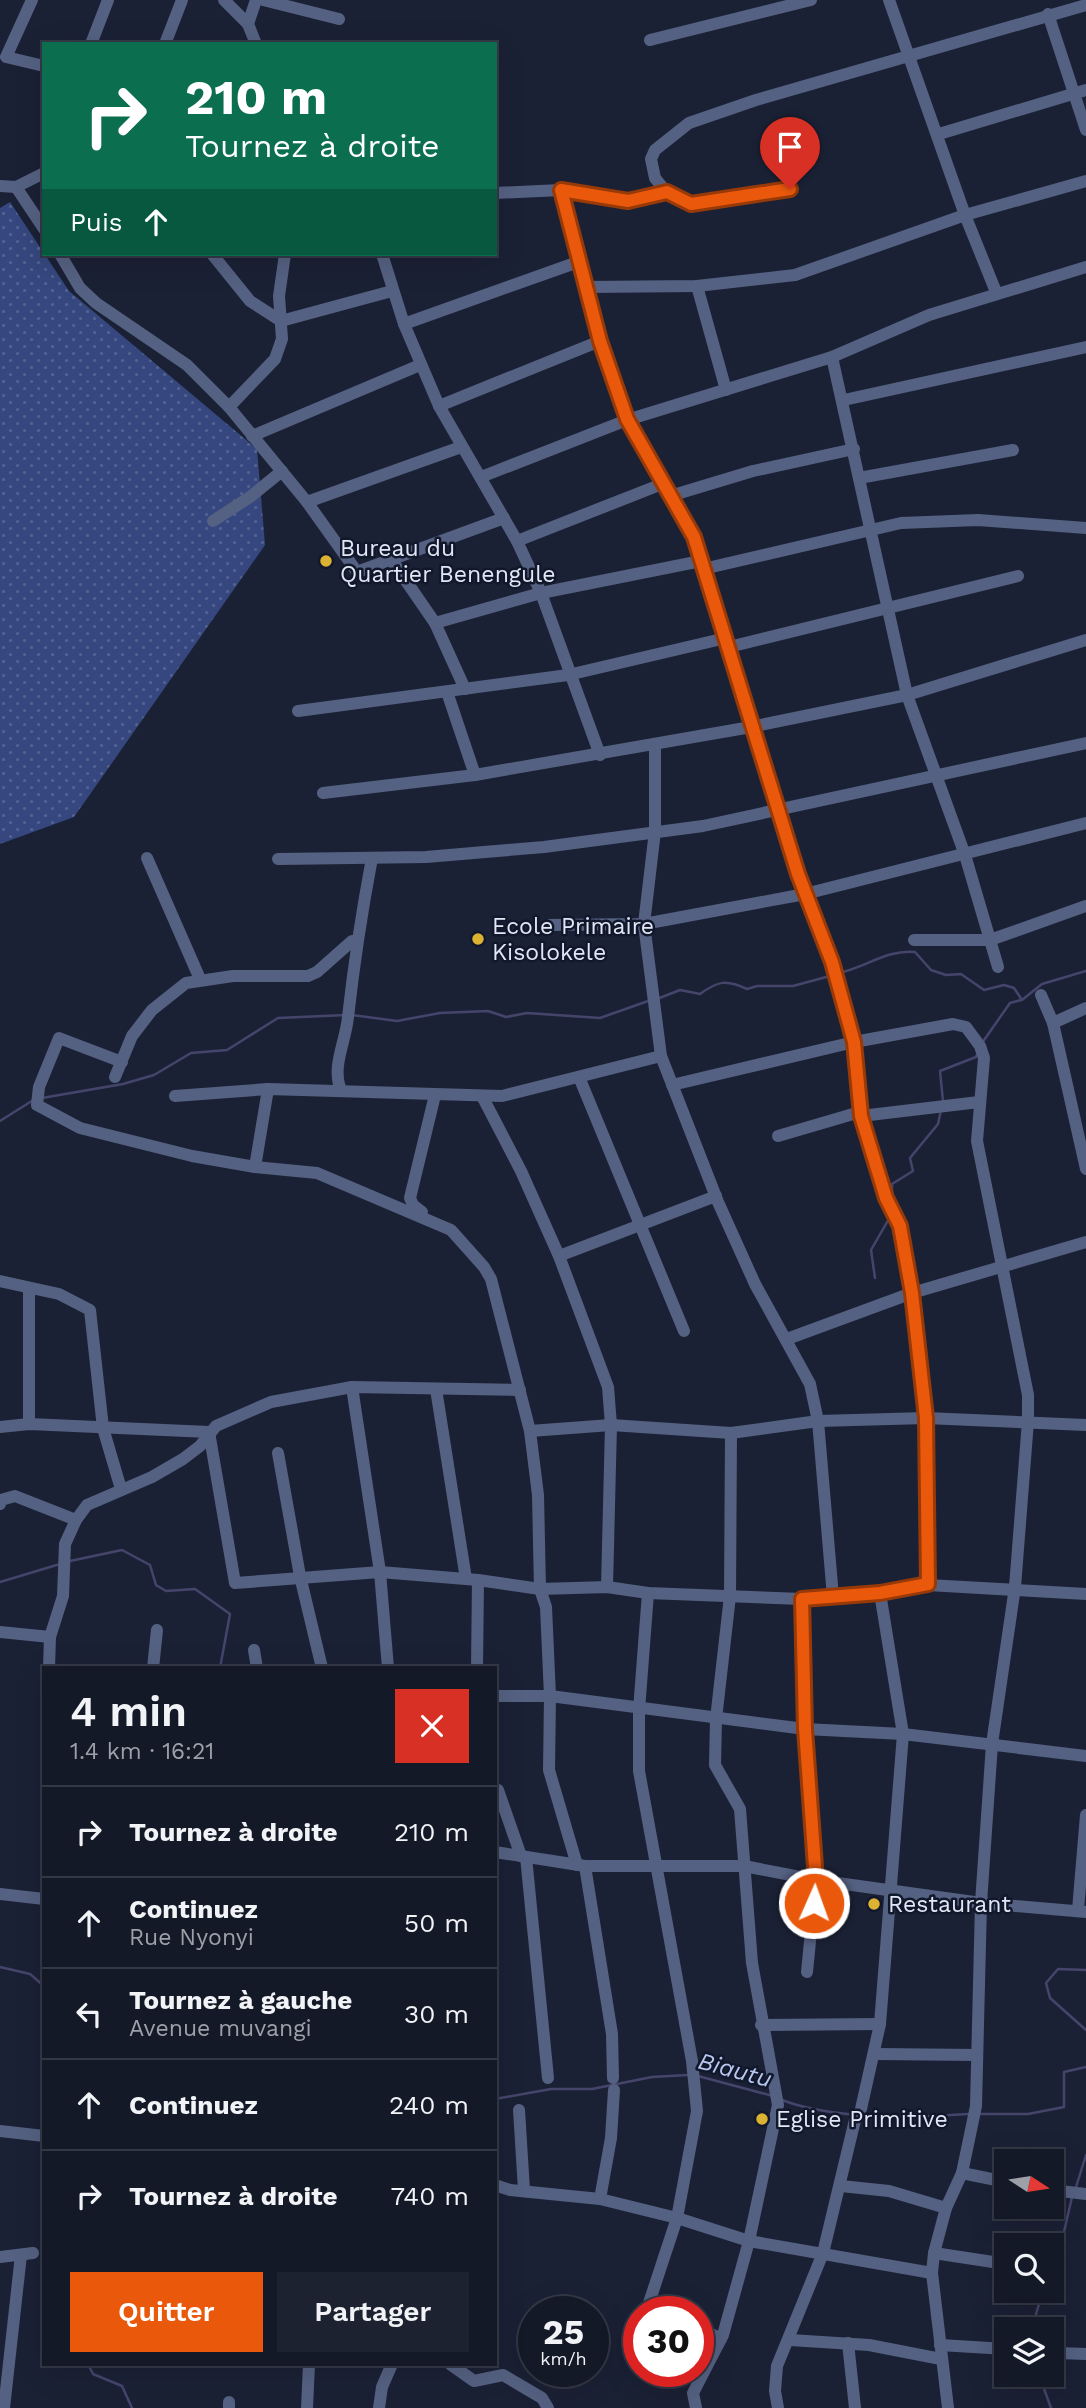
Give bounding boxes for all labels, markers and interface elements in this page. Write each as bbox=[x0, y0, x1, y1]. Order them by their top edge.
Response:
text: 210 m bbox=[185, 68, 327, 126]
icon: right bbox=[70, 70, 161, 161]
pin bbox=[760, 117, 820, 189]
text: Tournez à droite bbox=[185, 127, 440, 165]
icon: arrive bbox=[771, 128, 809, 166]
icon: ahead bbox=[137, 203, 175, 241]
text: Puis bbox=[70, 207, 123, 237]
place label: Bureau du Quartier Benengule bbox=[340, 535, 556, 588]
marker: Bureau du Quartier Benengule bbox=[318, 553, 334, 569]
place label: Ecole Primaire Kisolokele bbox=[492, 913, 654, 966]
marker: Ecole Primaire Kisolokele bbox=[470, 931, 486, 947]
text: 4 min bbox=[70, 1687, 187, 1736]
button: close bbox=[395, 1689, 469, 1763]
text: 1.4 km · 16:21 bbox=[70, 1738, 214, 1765]
icon: right bbox=[70, 1813, 108, 1851]
text: Tournez à droite bbox=[129, 1817, 338, 1847]
text: 210 m bbox=[394, 1817, 469, 1847]
position arrow bbox=[777, 1866, 851, 1940]
place label: Restaurant bbox=[888, 1891, 1011, 1918]
text: Continuez bbox=[129, 1894, 258, 1924]
marker: Restaurant bbox=[866, 1896, 882, 1912]
icon: ahead bbox=[70, 1904, 108, 1942]
text: 50 m bbox=[404, 1908, 469, 1938]
text: Rue Nyonyi bbox=[129, 1924, 254, 1951]
text: Tournez à gauche bbox=[129, 1985, 352, 2015]
icon: left bbox=[70, 1995, 108, 2033]
text: 30 m bbox=[404, 1999, 469, 2029]
text: Avenue muvangi bbox=[129, 2015, 312, 2042]
water label: Biautu bbox=[695, 2047, 775, 2093]
icon: ahead bbox=[70, 2086, 108, 2124]
text: Continuez bbox=[129, 2090, 258, 2120]
text: 240 m bbox=[389, 2090, 469, 2120]
place label: Eglise Primitive bbox=[776, 2106, 948, 2133]
marker: Eglise Primitive bbox=[754, 2111, 770, 2127]
north arrow bbox=[994, 2149, 1064, 2219]
map controls bbox=[994, 2149, 1064, 2387]
icon: right bbox=[70, 2177, 108, 2215]
text: Tournez à droite bbox=[129, 2181, 338, 2211]
text: 740 m bbox=[390, 2181, 469, 2211]
button: search bbox=[994, 2233, 1064, 2303]
button: Quitter bbox=[70, 2272, 263, 2352]
button: Partager bbox=[277, 2272, 469, 2352]
speed limit sign: 30 bbox=[623, 2296, 714, 2387]
text: 25 bbox=[543, 2311, 584, 2353]
button: layers bbox=[994, 2317, 1064, 2387]
text: km/h bbox=[540, 2348, 587, 2369]

